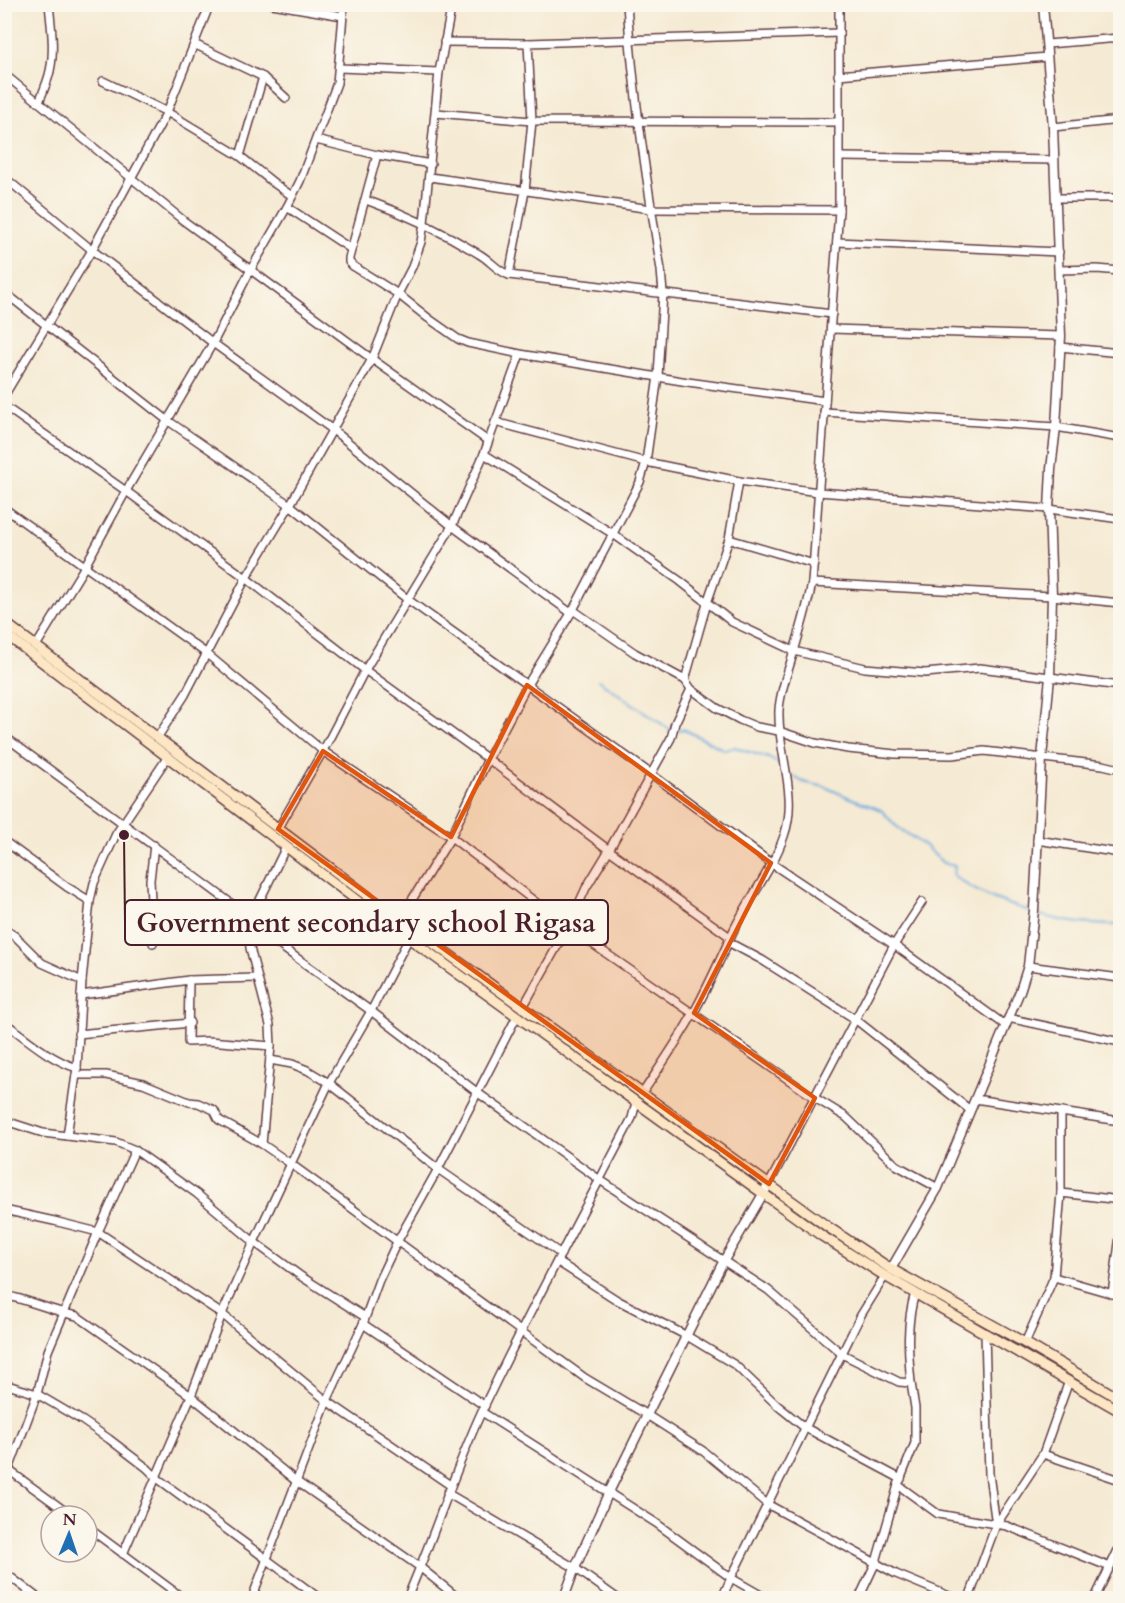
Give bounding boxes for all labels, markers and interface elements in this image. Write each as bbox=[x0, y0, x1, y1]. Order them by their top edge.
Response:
callout: Government secondary school Rigasa bbox=[125, 900, 608, 945]
text: Government secondary school Rigasa bbox=[136, 905, 596, 942]
north arrow bbox=[39, 1504, 99, 1564]
text: N bbox=[62, 1509, 77, 1531]

